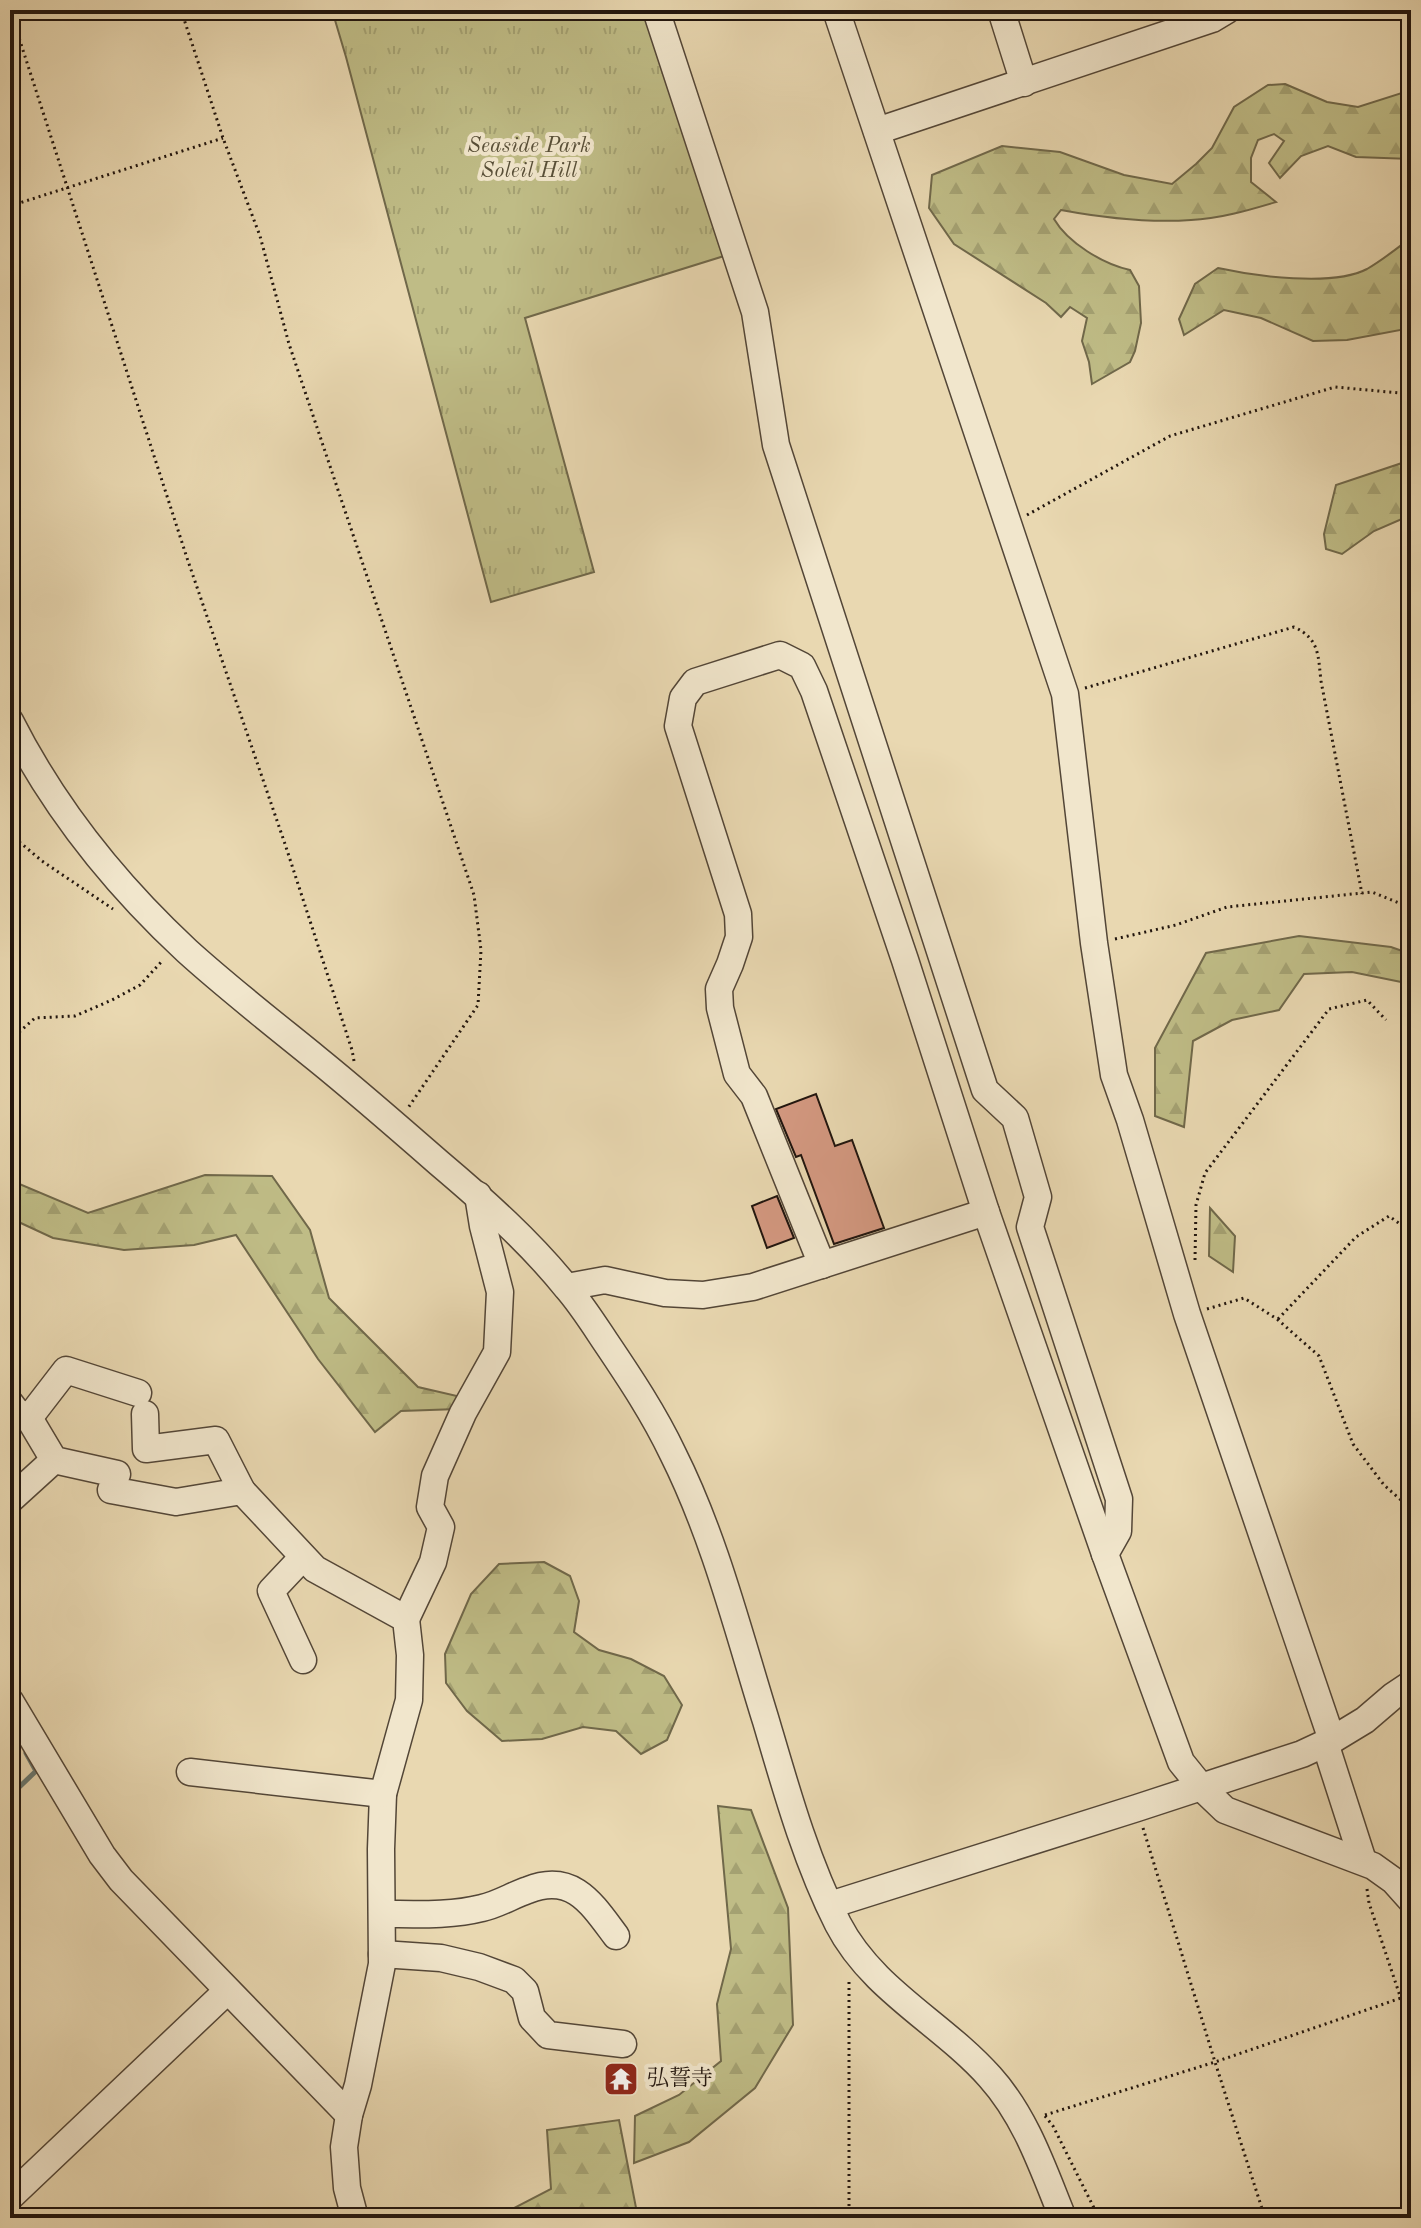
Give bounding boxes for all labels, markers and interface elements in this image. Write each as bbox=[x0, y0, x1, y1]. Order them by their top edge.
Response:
park label: Seaside Park Soleil Hill bbox=[467, 135, 591, 182]
temple icon: 弘誓寺 bbox=[602, 2060, 640, 2098]
place label: 弘誓寺 bbox=[647, 2066, 713, 2090]

